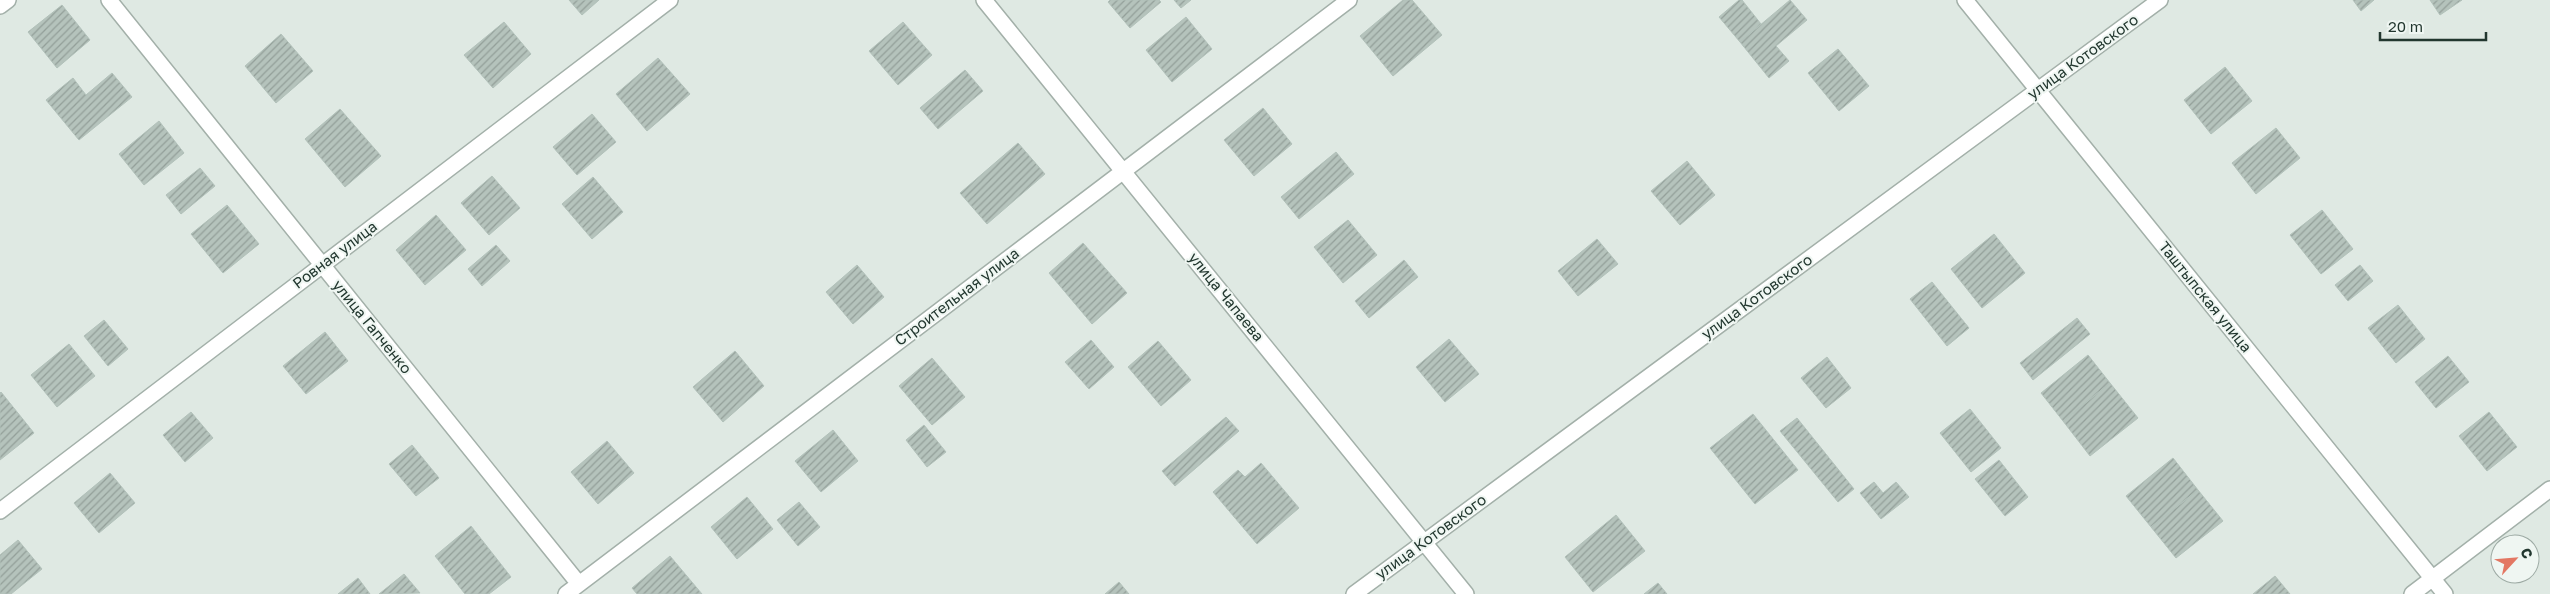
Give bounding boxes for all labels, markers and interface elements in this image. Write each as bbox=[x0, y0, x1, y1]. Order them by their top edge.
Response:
street label: улица Котовского bbox=[2023, 10, 2141, 102]
scale bar bbox=[2380, 10, 2486, 42]
text: 20 m bbox=[2388, 17, 2423, 35]
street label: Ровная улица bbox=[289, 217, 380, 292]
street label: Таштыпская улица bbox=[2156, 237, 2256, 355]
street label: Строительная улица bbox=[891, 244, 1022, 349]
street label: улица Чапаева bbox=[1185, 248, 1268, 345]
street label: улица Котовского bbox=[1697, 250, 1815, 342]
street label: улица Гапченко bbox=[329, 276, 416, 377]
street label: улица Котовского bbox=[1371, 490, 1489, 582]
north arrow bbox=[2490, 534, 2540, 584]
text: С bbox=[2517, 545, 2537, 561]

